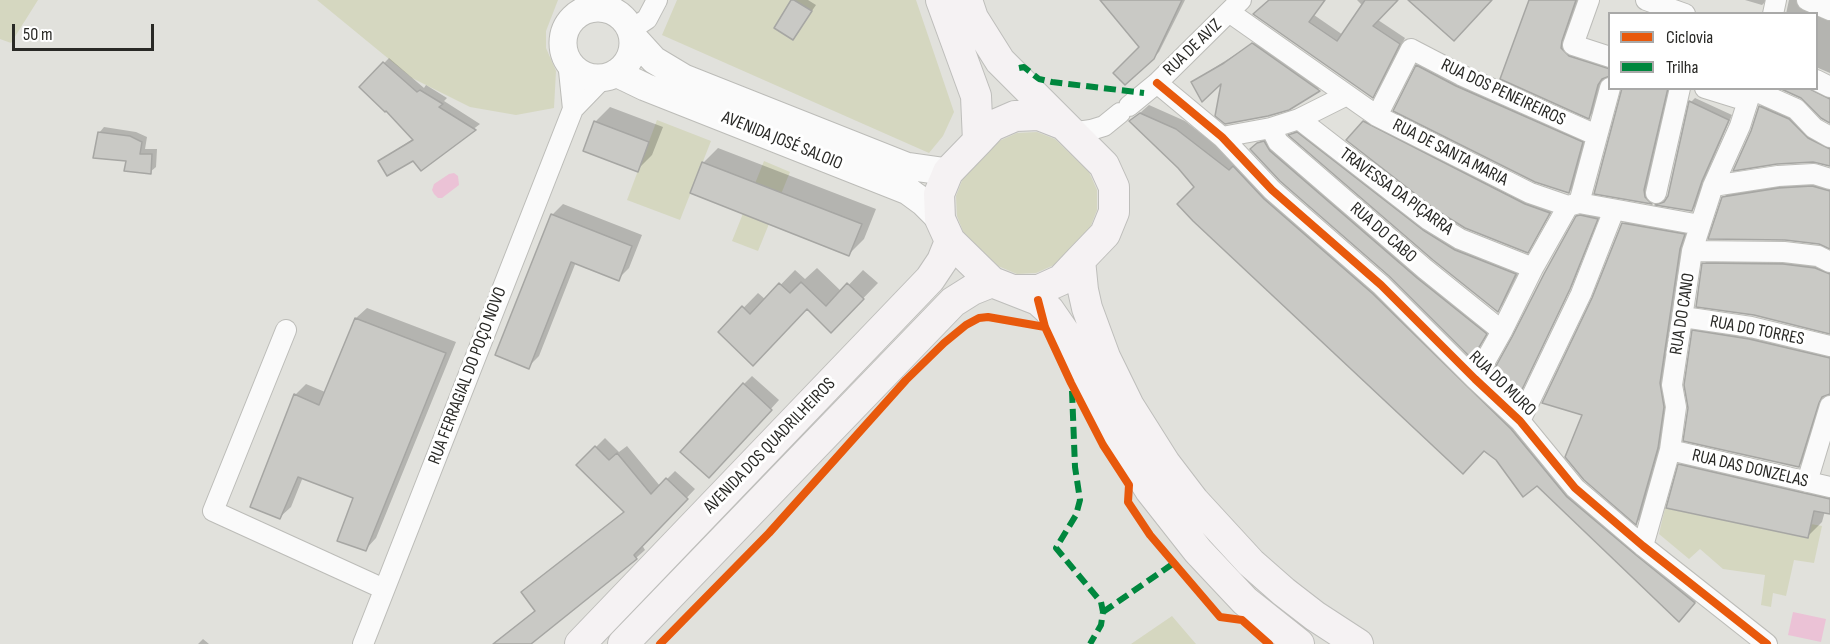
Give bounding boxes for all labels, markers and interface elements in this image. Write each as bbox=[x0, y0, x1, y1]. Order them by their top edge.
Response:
scale bar bbox=[15, 12, 158, 50]
legend bbox=[1608, 12, 1818, 90]
street label: RUA DE AVIZ bbox=[1159, 15, 1227, 81]
text: 50 m bbox=[23, 24, 53, 45]
text: Ciclovia bbox=[1666, 27, 1713, 48]
street label: RUA DOS PENEIREIROS bbox=[1437, 55, 1569, 131]
text: Trilha bbox=[1666, 57, 1698, 78]
street label: AVENIDA JOSÉ SALOIO bbox=[718, 107, 846, 175]
street label: RUA DE SANTA MARIA bbox=[1389, 115, 1511, 191]
street label: TRAVESSA DA PIÇARRA bbox=[1335, 144, 1457, 240]
street label: RUA DO CABO bbox=[1345, 198, 1421, 268]
street label: RUA DO CANO bbox=[1666, 271, 1700, 357]
street label: RUA FERRAGIAL DO POÇO NOVO bbox=[424, 284, 512, 468]
street label: RUA DO TORRES bbox=[1708, 311, 1806, 351]
street label: RUA DO MURO bbox=[1464, 347, 1540, 421]
street label: AVENIDA DOS QUADRILHEIROS bbox=[700, 374, 840, 518]
street label: RUA DAS DONZELAS bbox=[1690, 445, 1810, 493]

